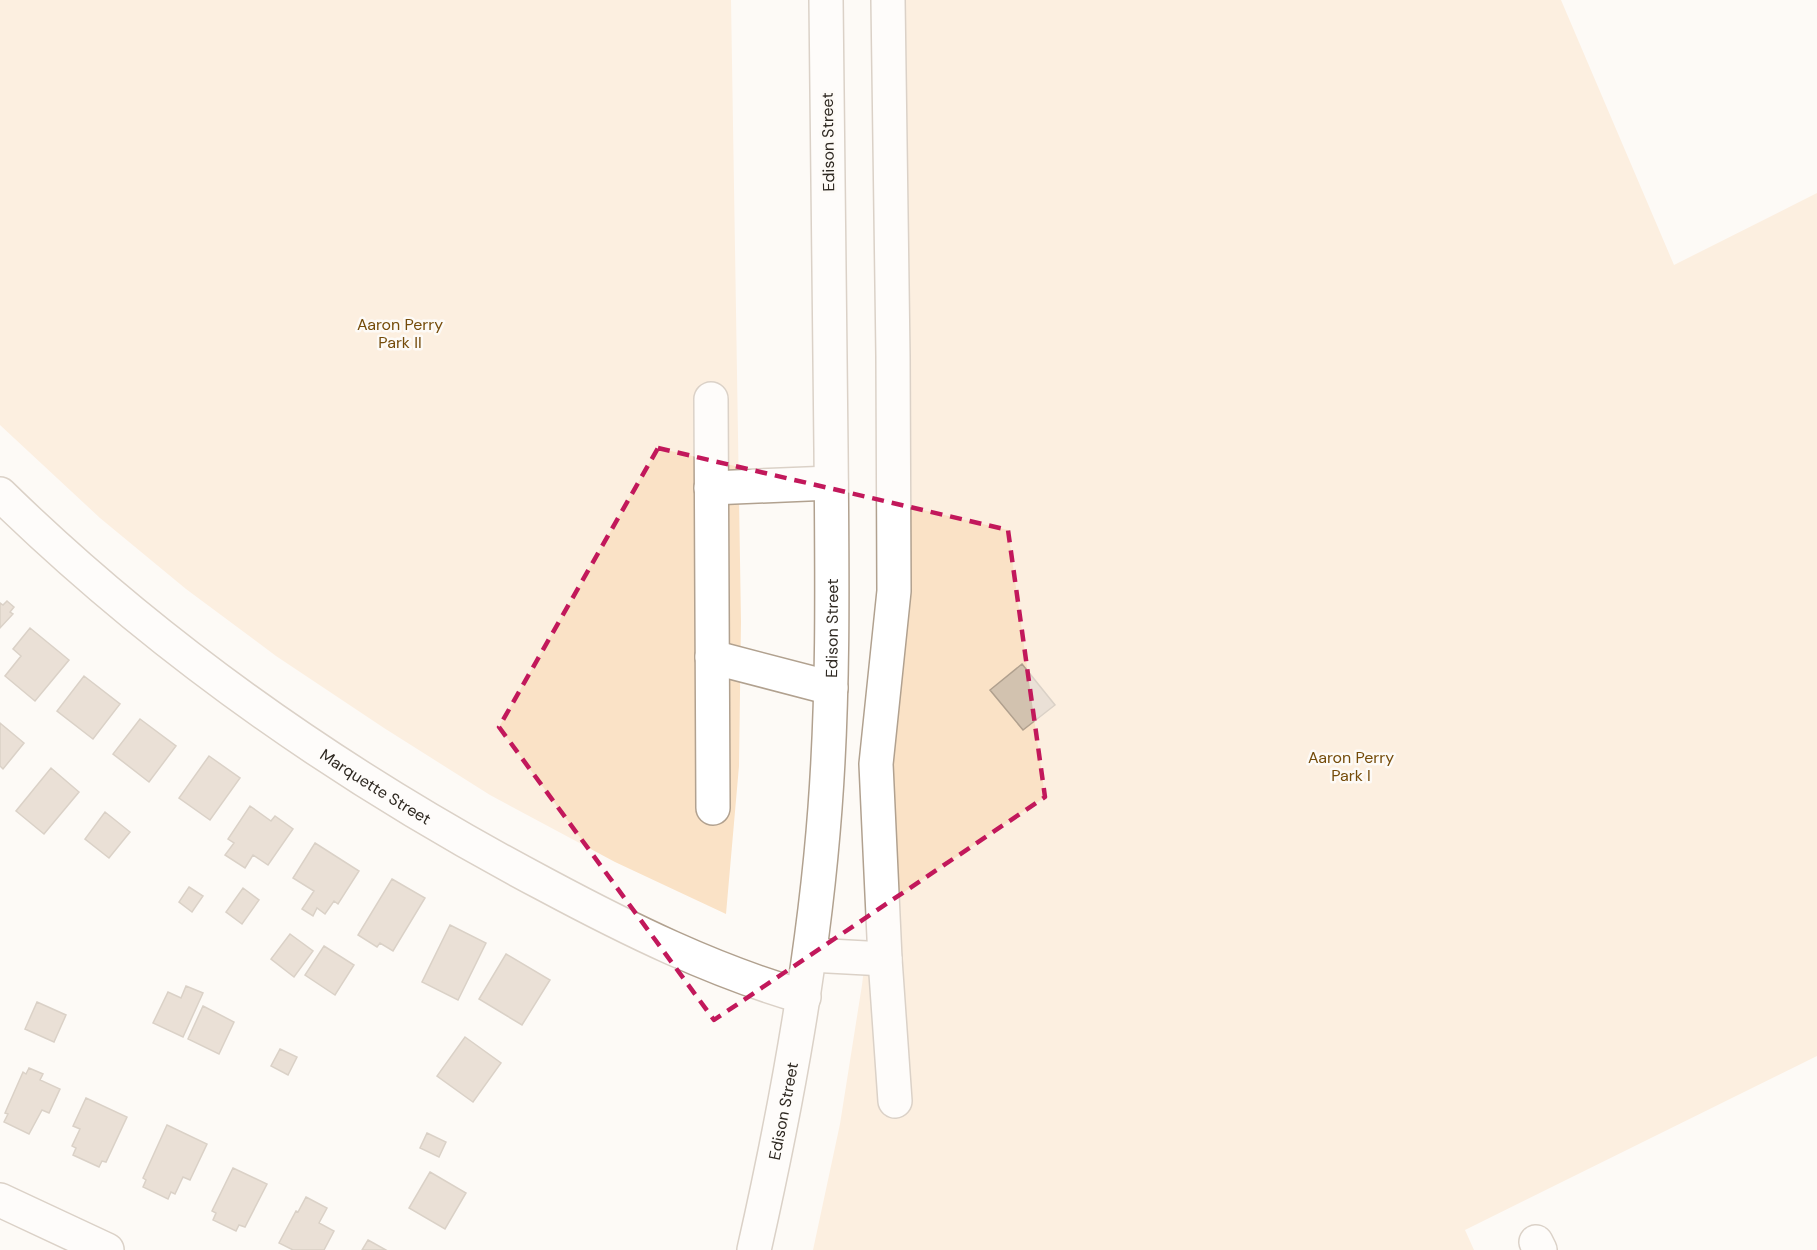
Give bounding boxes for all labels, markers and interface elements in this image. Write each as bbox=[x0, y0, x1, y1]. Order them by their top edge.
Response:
street label: Edison Street bbox=[817, 92, 839, 192]
park label: Aaron Perry Park II bbox=[357, 314, 443, 353]
street label: Edison Street bbox=[821, 579, 842, 678]
street label: Marquette Street bbox=[316, 744, 435, 829]
park label: Aaron Perry Park I bbox=[1308, 747, 1394, 786]
street label: Edison Street bbox=[763, 1060, 803, 1162]

